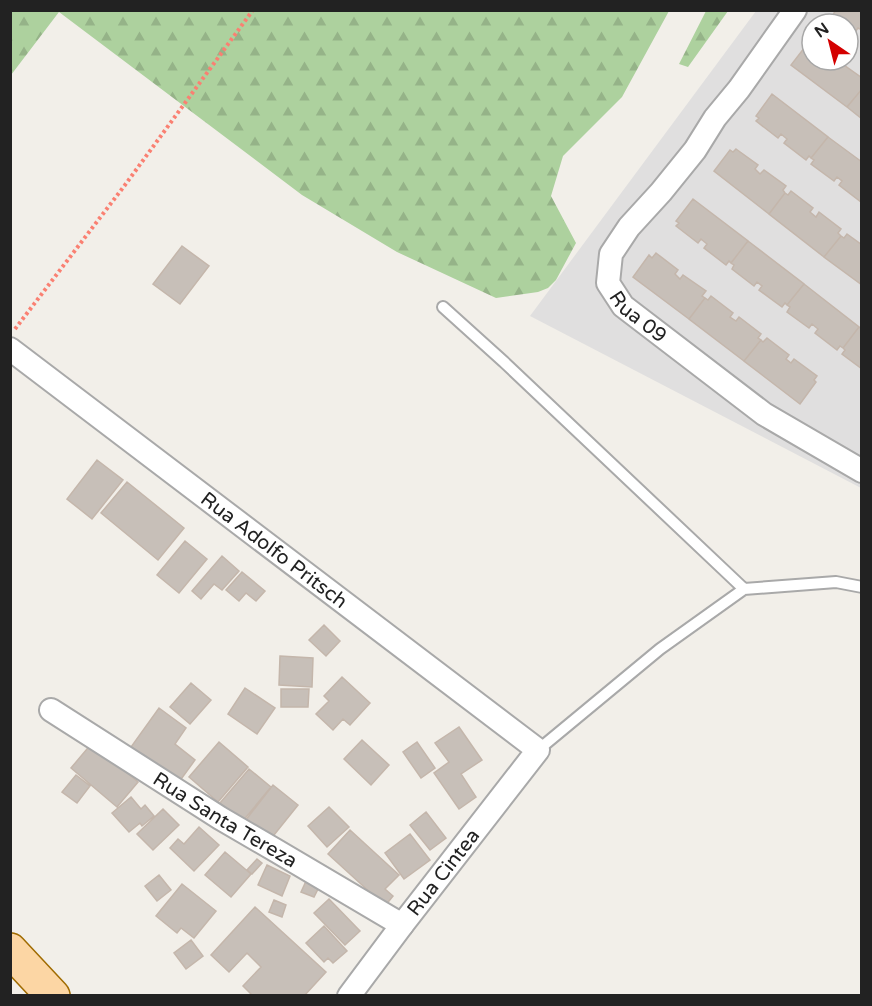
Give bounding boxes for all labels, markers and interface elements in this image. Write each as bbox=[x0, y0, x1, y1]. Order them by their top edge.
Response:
north arrow bbox=[800, 12, 860, 72]
text: N bbox=[811, 19, 833, 42]
street label: Rua 09 bbox=[604, 287, 671, 348]
street label: Rua Adolfo Pritsch bbox=[196, 487, 352, 614]
street label: Rua Santa Tereza bbox=[148, 767, 301, 873]
street label: Rua Cintea bbox=[402, 824, 485, 921]

